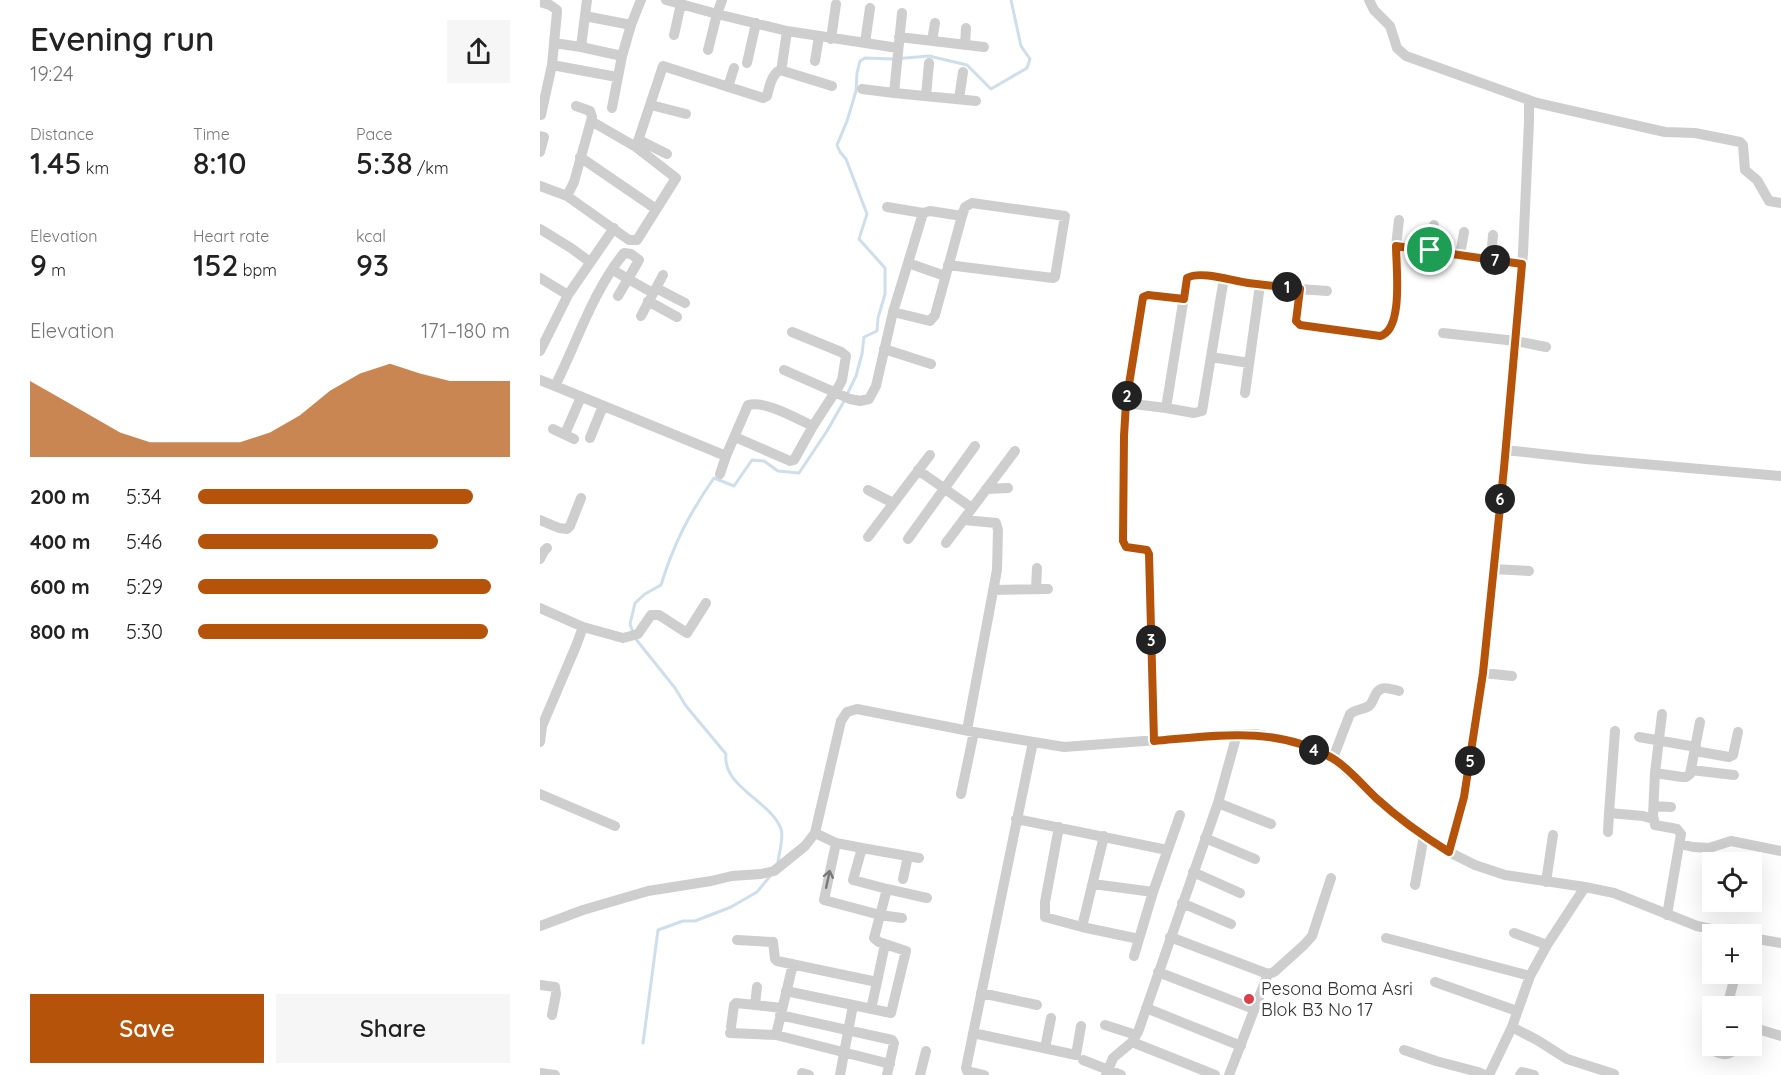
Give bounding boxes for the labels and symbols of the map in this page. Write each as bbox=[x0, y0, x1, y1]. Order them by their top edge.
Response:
pin bbox=[1404, 224, 1455, 275]
pin: 7 bbox=[1480, 245, 1510, 275]
pin: 1 bbox=[1272, 272, 1302, 302]
pin: 2 bbox=[1112, 381, 1142, 411]
pin: 6 bbox=[1485, 484, 1515, 514]
pin: 3 bbox=[1136, 625, 1166, 655]
pin: 4 bbox=[1299, 735, 1329, 765]
pin: 5 bbox=[1455, 746, 1485, 776]
one-way arrow bbox=[823, 870, 835, 889]
place label: Pesona Boma Asri Blok B3 No 17 bbox=[1261, 977, 1413, 1021]
marker: Pesona Boma Asri Blok B3 No 17 bbox=[1242, 992, 1256, 1006]

